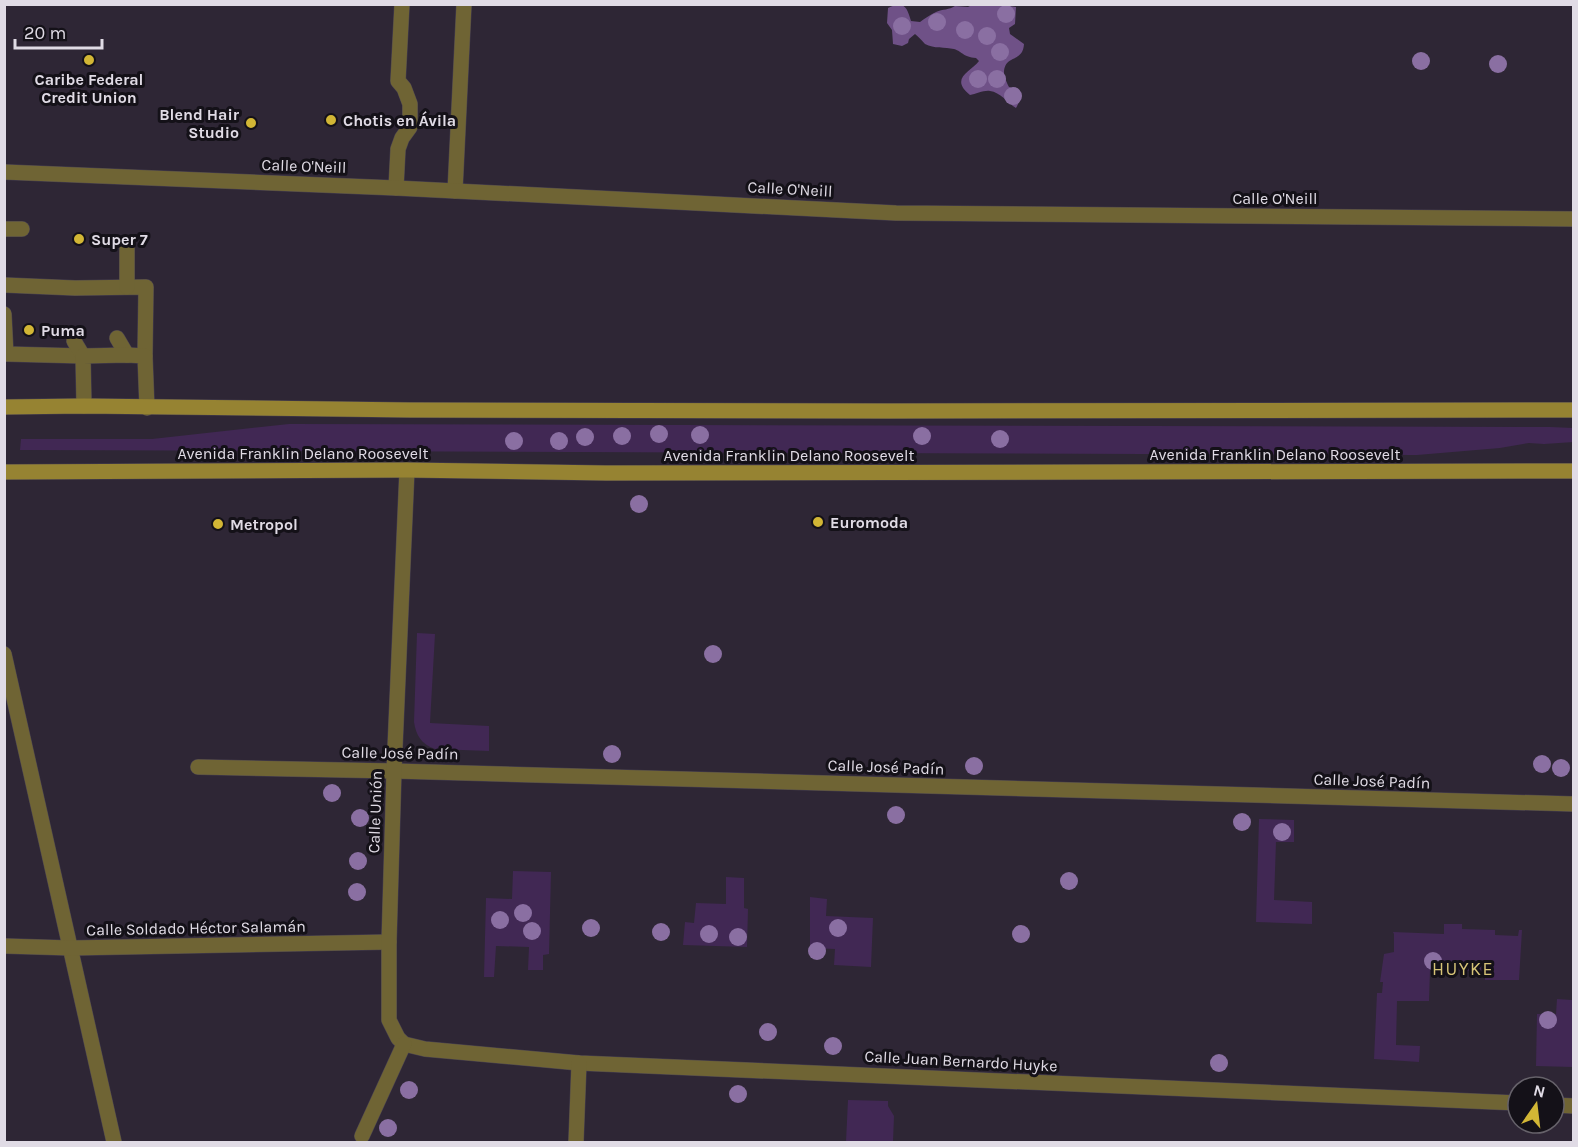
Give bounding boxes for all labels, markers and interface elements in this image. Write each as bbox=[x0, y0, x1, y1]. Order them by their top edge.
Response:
scale bar bbox=[15, 12, 102, 50]
text: 20 m bbox=[24, 22, 66, 44]
marker: Caribe Federal Credit Union bbox=[82, 53, 96, 67]
place label: Caribe Federal Credit Union bbox=[35, 70, 143, 107]
place label: Blend Hair Studio bbox=[159, 105, 240, 142]
place label: Chotis en Ávila bbox=[343, 111, 456, 130]
marker: Chotis en Ávila bbox=[324, 113, 338, 127]
marker: Blend Hair Studio bbox=[244, 116, 258, 130]
street label: Calle O'Neill bbox=[261, 155, 347, 177]
street label: Calle O'Neill bbox=[747, 177, 833, 201]
street label: Calle O'Neill bbox=[1233, 189, 1317, 208]
place label: Super 7 bbox=[91, 230, 148, 249]
marker: Super 7 bbox=[72, 232, 86, 246]
place label: Puma bbox=[41, 321, 85, 340]
marker: Puma bbox=[22, 323, 36, 337]
street label: Avenida Franklin Delano Roosevelt bbox=[178, 444, 428, 463]
street label: Avenida Franklin Delano Roosevelt bbox=[1150, 445, 1400, 464]
street label: Avenida Franklin Delano Roosevelt bbox=[664, 446, 914, 465]
place label: Euromoda bbox=[830, 513, 908, 532]
place label: Metropol bbox=[230, 515, 298, 534]
marker: Euromoda bbox=[811, 515, 825, 529]
marker: Metropol bbox=[211, 517, 225, 531]
street label: Calle José Padín bbox=[341, 742, 459, 764]
street label: Calle José Padín bbox=[827, 755, 945, 779]
street label: Calle José Padín bbox=[1313, 769, 1431, 793]
street label: Calle Unión bbox=[364, 770, 386, 854]
street label: Calle Soldado Héctor Salamán bbox=[86, 917, 306, 939]
district label: HUYKE bbox=[1432, 958, 1494, 980]
street label: Calle Juan Bernardo Huyke bbox=[864, 1046, 1058, 1076]
north arrow bbox=[1506, 1075, 1566, 1135]
text: N bbox=[1532, 1080, 1547, 1102]

